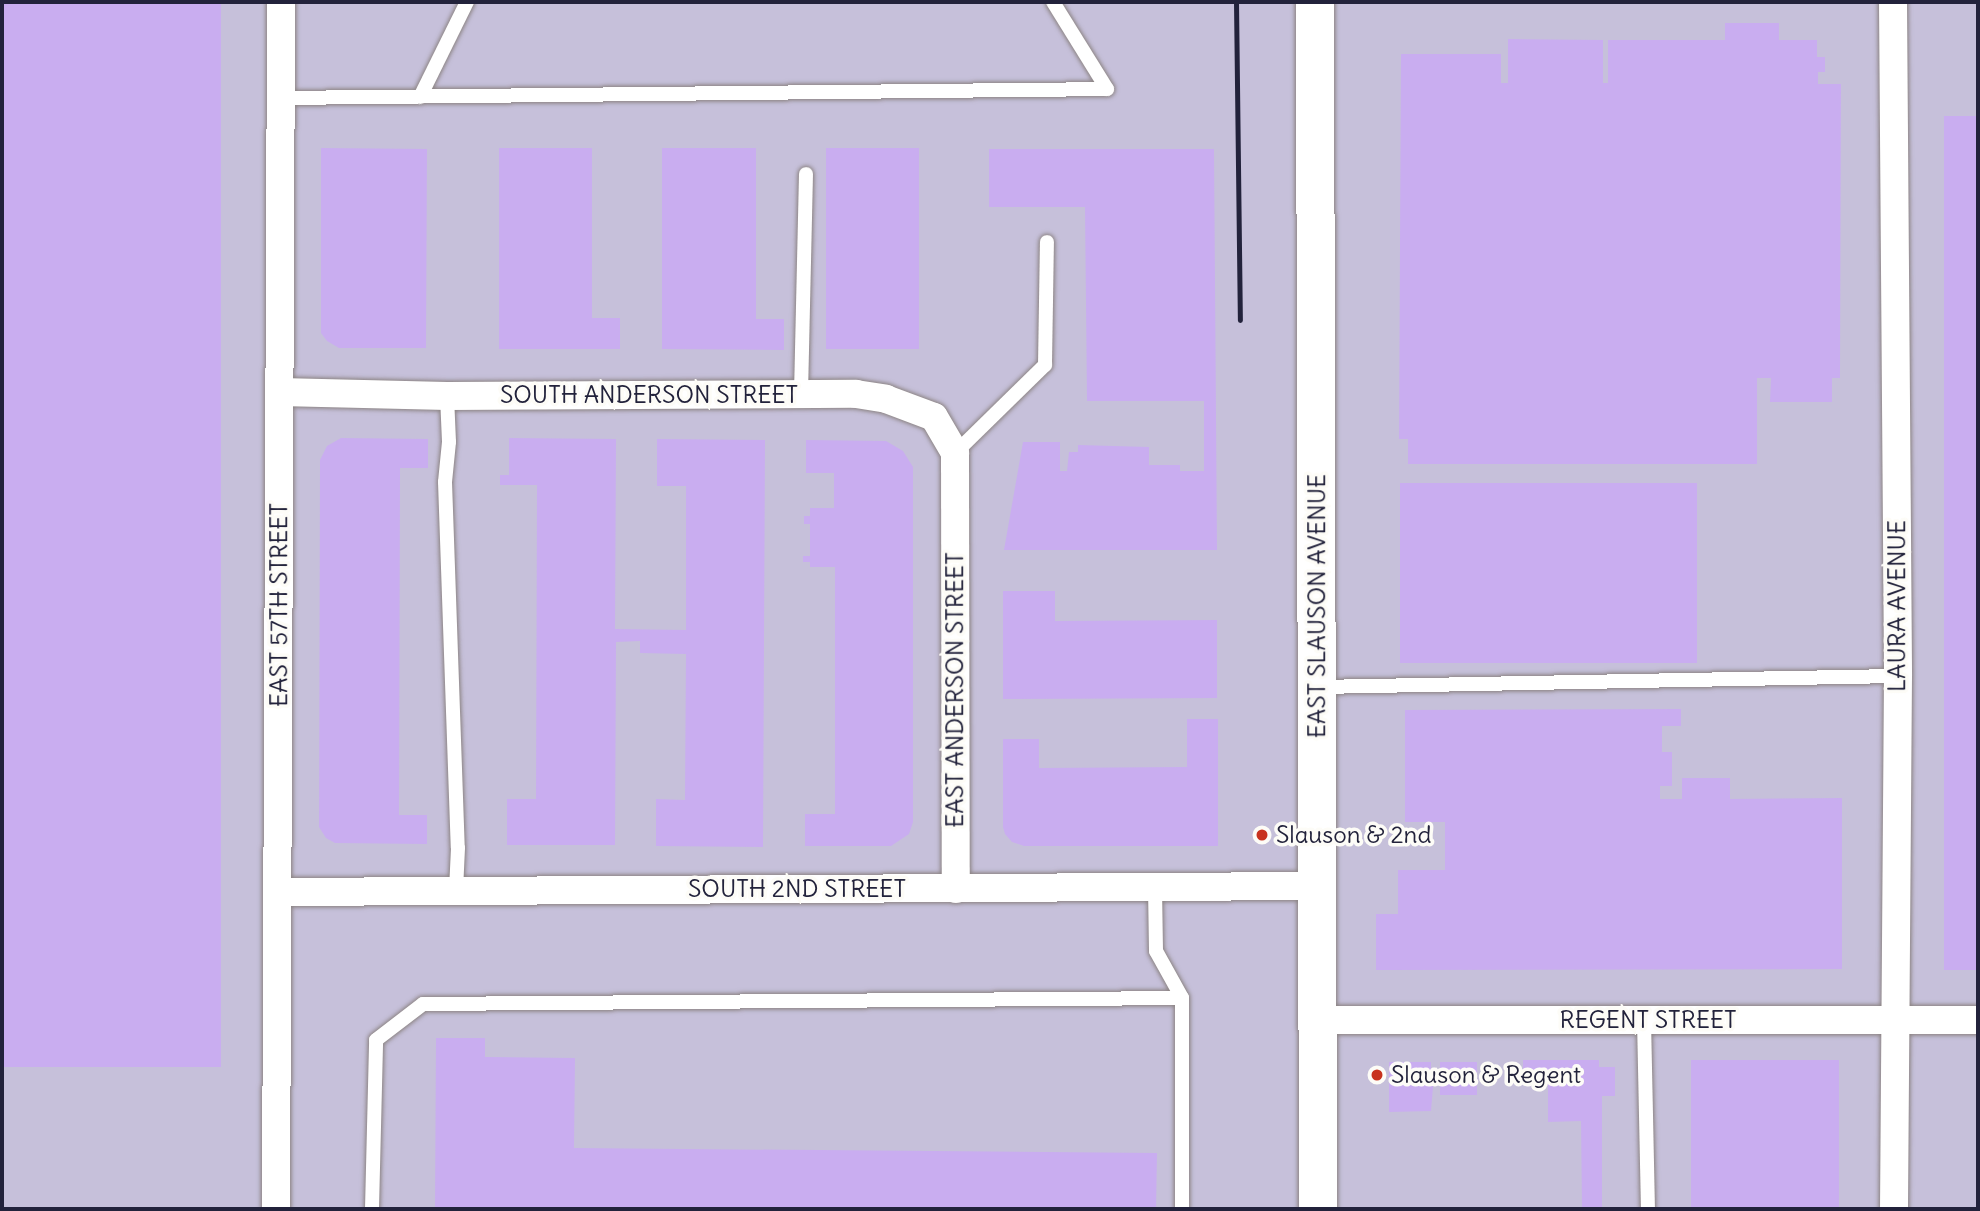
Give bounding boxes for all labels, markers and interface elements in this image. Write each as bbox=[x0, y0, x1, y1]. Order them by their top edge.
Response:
street label: SOUTH ANDERSON STREET bbox=[500, 381, 798, 409]
street label: EAST SLAUSON AVENUE bbox=[1303, 474, 1331, 738]
street label: EAST 57TH STREET bbox=[265, 503, 293, 707]
street label: LAURA AVENUE bbox=[1883, 520, 1911, 692]
street label: EAST ANDERSON STREET bbox=[941, 552, 969, 828]
place label: Slauson & 2nd bbox=[1276, 821, 1432, 849]
marker: Slauson & 2nd bbox=[1254, 827, 1270, 843]
street label: SOUTH 2ND STREET bbox=[688, 875, 906, 903]
street label: REGENT STREET bbox=[1559, 1006, 1737, 1034]
place label: Slauson & Regent bbox=[1391, 1061, 1581, 1089]
marker: Slauson & Regent bbox=[1369, 1067, 1385, 1083]

